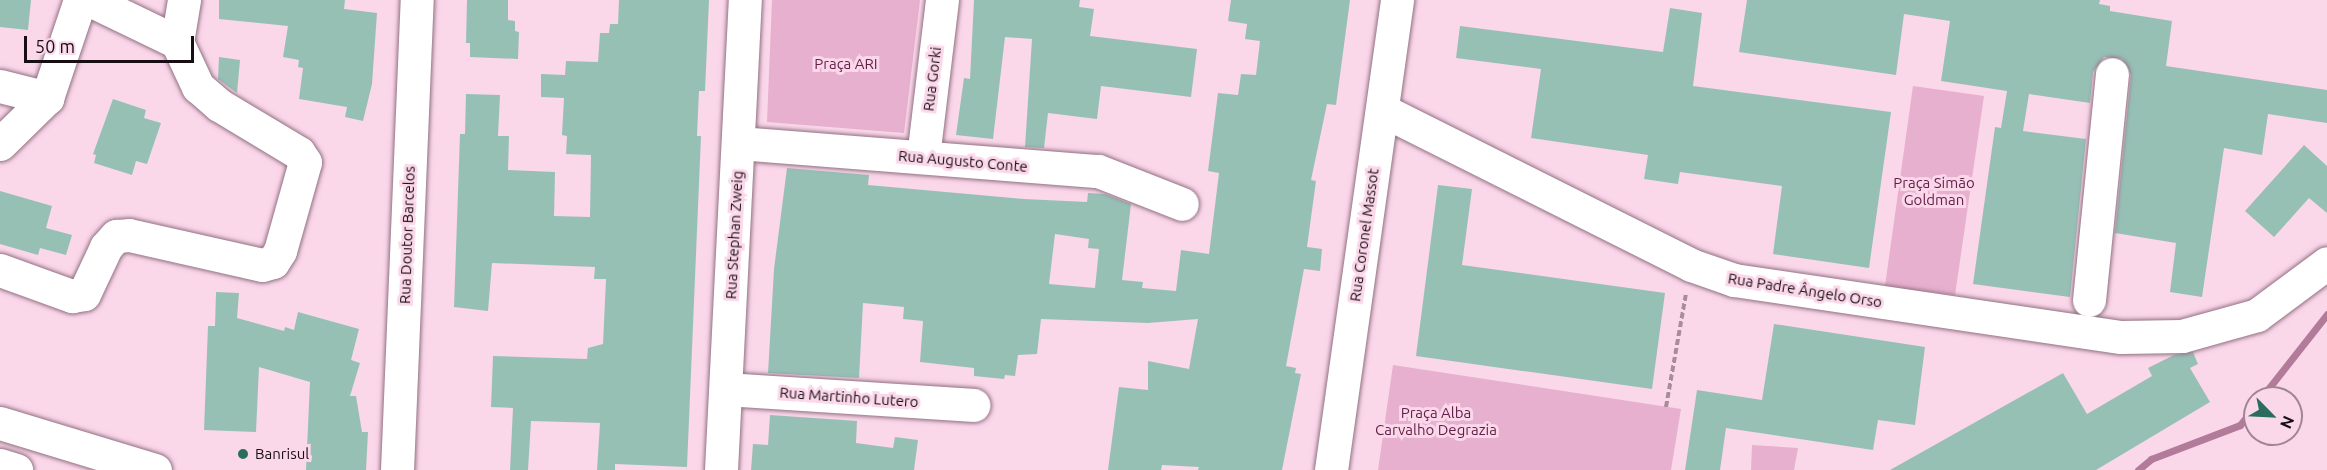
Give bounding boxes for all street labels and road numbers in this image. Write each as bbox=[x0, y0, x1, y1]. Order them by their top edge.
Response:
street label: Rua Gorki bbox=[919, 46, 945, 112]
street label: Rua Augusto Conte bbox=[898, 146, 1028, 176]
street label: Rua Doutor Barcelos bbox=[396, 166, 418, 304]
street label: Rua Coronel Massot bbox=[1346, 167, 1382, 303]
street label: Rua Stephan Zweig bbox=[722, 170, 746, 300]
street label: Rua Padre Ângelo Orso bbox=[1727, 269, 1883, 311]
street label: Rua Martinho Lutero bbox=[779, 383, 919, 411]

